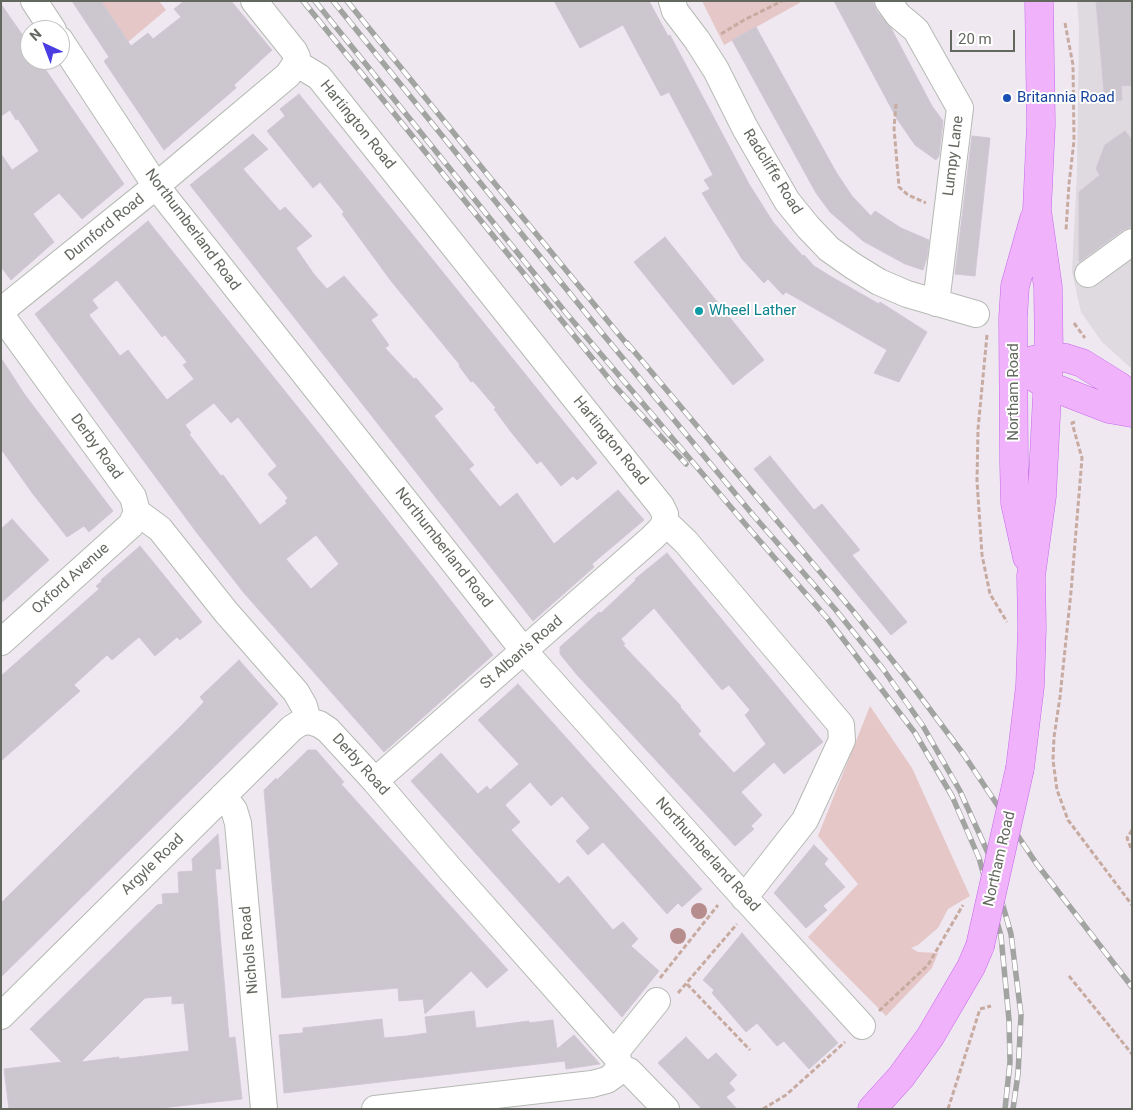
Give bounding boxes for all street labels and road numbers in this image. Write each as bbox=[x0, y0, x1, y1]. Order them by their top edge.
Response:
street label: Hartington Road bbox=[316, 77, 398, 173]
street label: Lumpy Lane bbox=[940, 115, 968, 197]
street label: Radcliffe Road bbox=[739, 126, 805, 218]
street label: Northumberland Road bbox=[140, 166, 244, 294]
street label: Durnford Road bbox=[62, 191, 148, 265]
street label: Northam Road bbox=[1005, 343, 1023, 441]
street label: Hartington Road bbox=[569, 393, 651, 489]
street label: Derby Road bbox=[66, 411, 126, 483]
street label: Northumberland Road bbox=[391, 484, 495, 612]
street label: Oxford Avenue bbox=[29, 540, 113, 618]
street label: St Alban's Road bbox=[477, 612, 567, 694]
street label: Derby Road bbox=[328, 731, 392, 799]
street label: Northumberland Road bbox=[651, 794, 763, 916]
street label: Northam Road bbox=[980, 810, 1020, 908]
street label: Argyle Road bbox=[118, 831, 188, 899]
street label: Nichols Road bbox=[237, 905, 263, 995]

